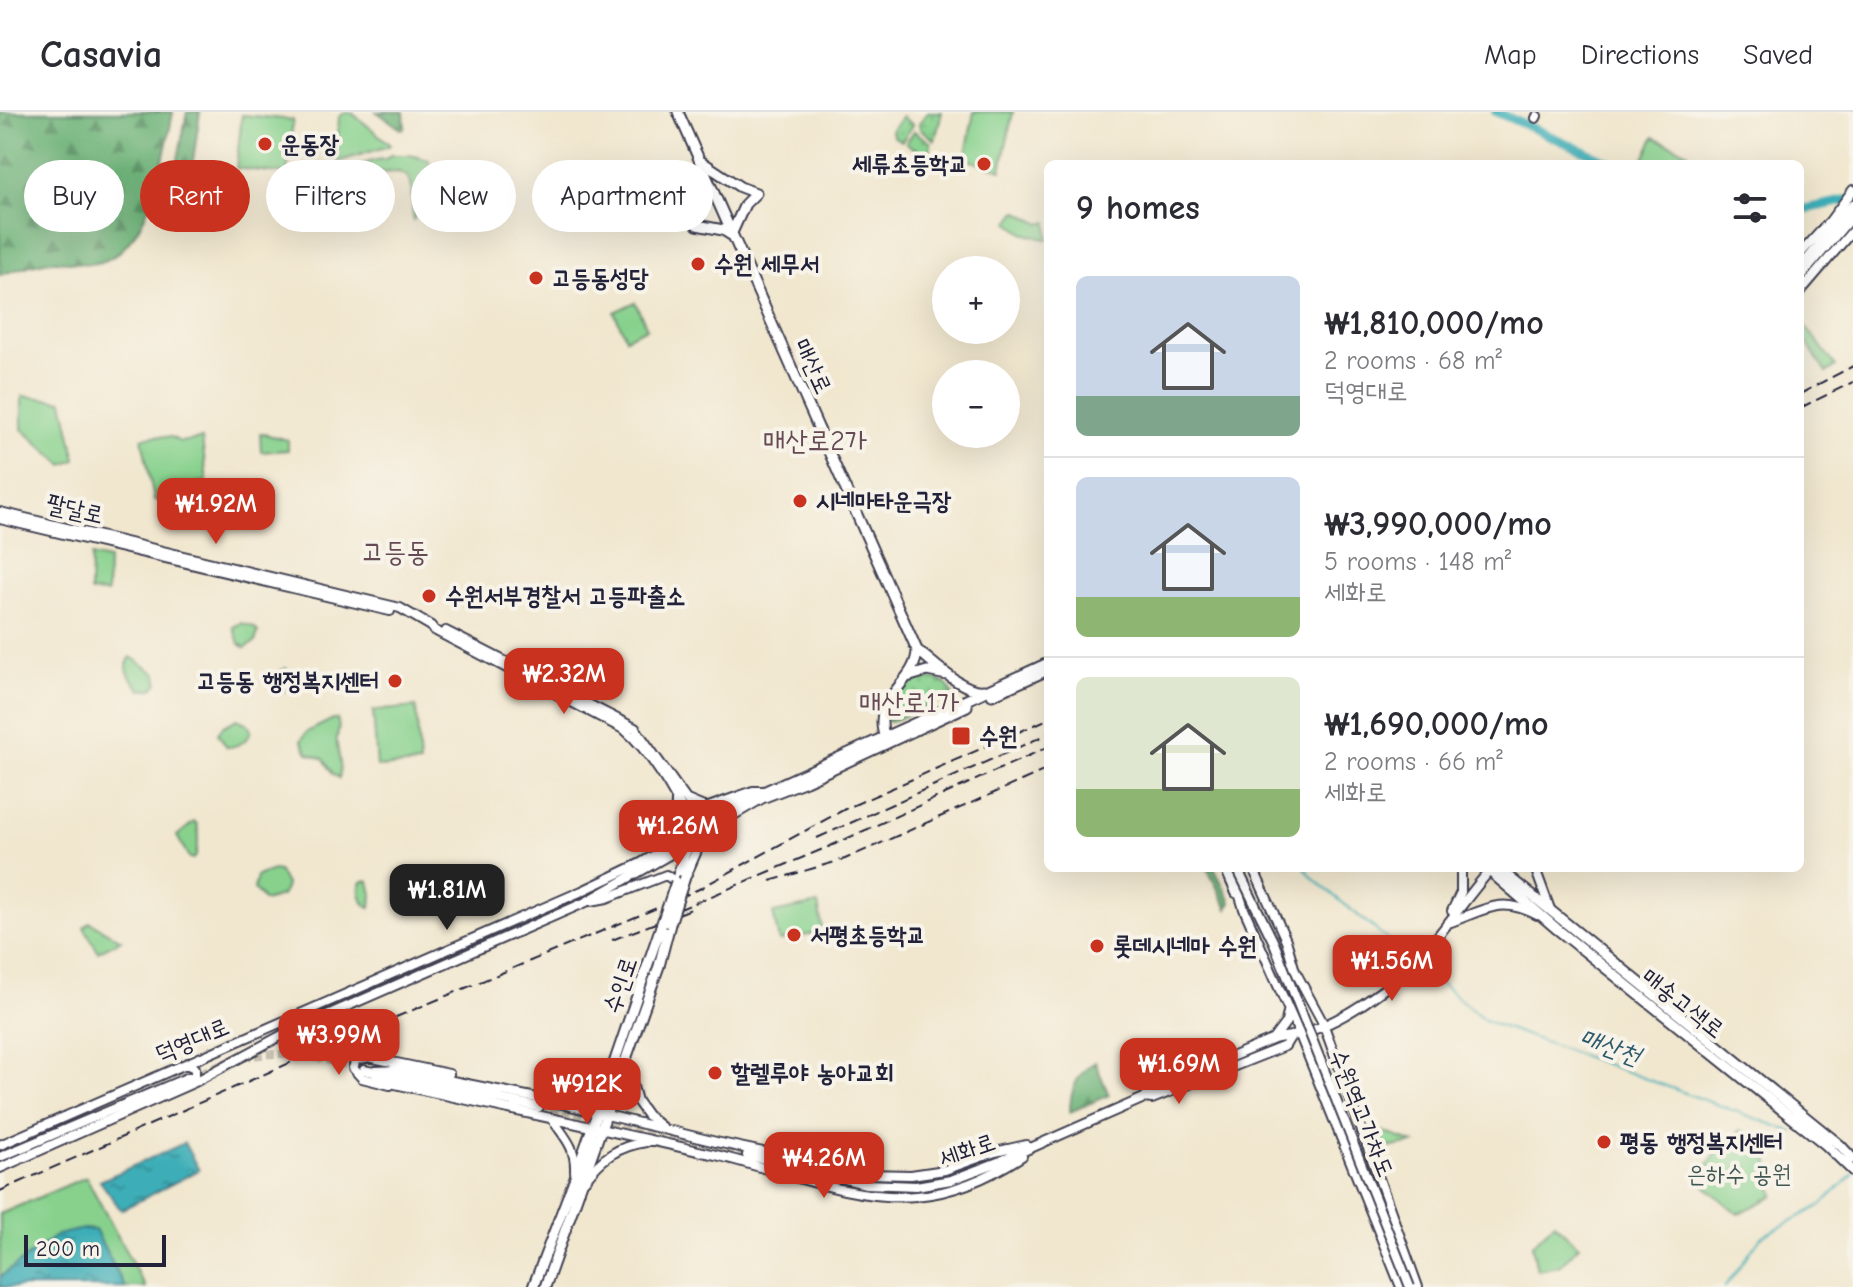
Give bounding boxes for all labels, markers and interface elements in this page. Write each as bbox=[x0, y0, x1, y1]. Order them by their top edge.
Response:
text: Casavia bbox=[40, 33, 162, 77]
text: Map bbox=[1484, 39, 1537, 71]
text: Directions bbox=[1581, 39, 1699, 71]
text: Saved bbox=[1743, 39, 1813, 71]
place label: 운동장 bbox=[281, 130, 340, 158]
marker: 운동장 bbox=[256, 135, 274, 153]
place label: 세류초등학교 bbox=[851, 150, 968, 178]
marker: 세류초등학교 bbox=[975, 155, 993, 173]
chip: Buy bbox=[24, 160, 124, 232]
chip: Rent bbox=[140, 160, 250, 232]
chip: Filters bbox=[266, 160, 395, 232]
chip: New bbox=[411, 160, 516, 232]
chip: Apartment bbox=[532, 160, 713, 232]
icon: filters bbox=[1728, 186, 1772, 230]
text: 9 homes bbox=[1076, 188, 1200, 228]
place label: 수원 세무서 bbox=[714, 250, 819, 278]
marker: 수원 세무서 bbox=[689, 255, 707, 273]
map controls bbox=[932, 256, 1020, 448]
button: + bbox=[932, 256, 1020, 344]
place label: 고등동성당 bbox=[552, 264, 649, 292]
marker: 고등동성당 bbox=[527, 269, 545, 287]
text: ₩1,810,000/mo bbox=[1324, 303, 1544, 343]
icon: home bbox=[1140, 308, 1236, 404]
street label: 매산로 bbox=[788, 334, 838, 398]
text: 2 rooms · 68 m² bbox=[1324, 346, 1502, 376]
button: − bbox=[932, 360, 1020, 448]
text: 덕영대로 bbox=[1324, 377, 1408, 407]
district label: 매산로2가 bbox=[763, 425, 867, 457]
pin: ₩1.92M bbox=[151, 478, 281, 546]
place label: 시네마타운극장 bbox=[816, 487, 952, 515]
street label: 팔달로 bbox=[44, 489, 106, 529]
text: ₩1.92M bbox=[175, 489, 257, 519]
marker: 시네마타운극장 bbox=[791, 492, 809, 510]
text: ₩3,990,000/mo bbox=[1324, 504, 1552, 544]
icon: home bbox=[1140, 509, 1236, 605]
district label: 고등동 bbox=[361, 536, 429, 568]
text: 5 rooms · 148 m² bbox=[1324, 547, 1511, 577]
text: 세화로 bbox=[1324, 578, 1387, 608]
place label: 수원서부경찰서 고등파출소 bbox=[445, 582, 685, 610]
marker: 수원서부경찰서 고등파출소 bbox=[420, 587, 438, 605]
pin: ₩2.32M bbox=[499, 648, 629, 716]
text: ₩2.32M bbox=[522, 659, 606, 689]
place label: 고등동 행정복지센터 bbox=[197, 667, 379, 695]
marker: 고등동 행정복지센터 bbox=[386, 672, 404, 690]
district label: 매산로1가 bbox=[858, 687, 960, 719]
text: ₩1,690,000/mo bbox=[1324, 704, 1549, 744]
icon: home bbox=[1140, 709, 1236, 805]
place label: 수원 bbox=[979, 722, 1018, 750]
marker: 수원 bbox=[950, 725, 972, 747]
text: 2 rooms · 66 m² bbox=[1324, 747, 1503, 777]
text: 세화로 bbox=[1324, 778, 1387, 808]
pin: ₩1.26M bbox=[613, 800, 743, 868]
text: ₩1.26M bbox=[637, 811, 719, 841]
pin: ₩1.81M bbox=[382, 864, 512, 932]
text: ₩1.81M bbox=[408, 875, 486, 905]
place label: 서평초등학교 bbox=[810, 921, 926, 949]
marker: 서평초등학교 bbox=[785, 926, 803, 944]
place label: 롯데시네마 수원 bbox=[1113, 932, 1257, 960]
pin: ₩1.56M bbox=[1327, 935, 1457, 1003]
marker: 롯데시네마 수원 bbox=[1088, 937, 1106, 955]
text: ₩1.56M bbox=[1351, 946, 1433, 976]
street label: 수인로 bbox=[597, 953, 643, 1017]
street label: 매송고색로 bbox=[1636, 962, 1730, 1044]
pin: ₩3.99M bbox=[274, 1009, 404, 1077]
street label: 덕영대로 bbox=[151, 1012, 233, 1068]
text: ₩3.99M bbox=[296, 1020, 382, 1050]
water label: 매산천 bbox=[1575, 1022, 1648, 1073]
pin: ₩1.69M bbox=[1114, 1038, 1244, 1106]
street label: 수원역고가차도 bbox=[1324, 1045, 1400, 1181]
text: ₩1.69M bbox=[1138, 1049, 1220, 1079]
pin: ₩912K bbox=[531, 1058, 643, 1126]
place label: 할렐루야 농아교회 bbox=[730, 1059, 894, 1087]
marker: 할렐루야 농아교회 bbox=[706, 1064, 724, 1082]
text: ₩912K bbox=[552, 1069, 622, 1099]
street label: 세화로 bbox=[935, 1127, 999, 1173]
place label: 평동 행정복지센터 bbox=[1620, 1128, 1783, 1156]
pin: ₩4.26M bbox=[759, 1132, 889, 1200]
marker: 평동 행정복지센터 bbox=[1595, 1133, 1613, 1151]
text: ₩4.26M bbox=[782, 1143, 866, 1173]
park label: 은하수 공원 bbox=[1687, 1160, 1791, 1188]
scale bar bbox=[24, 1231, 166, 1267]
text: 200 m bbox=[36, 1236, 100, 1262]

